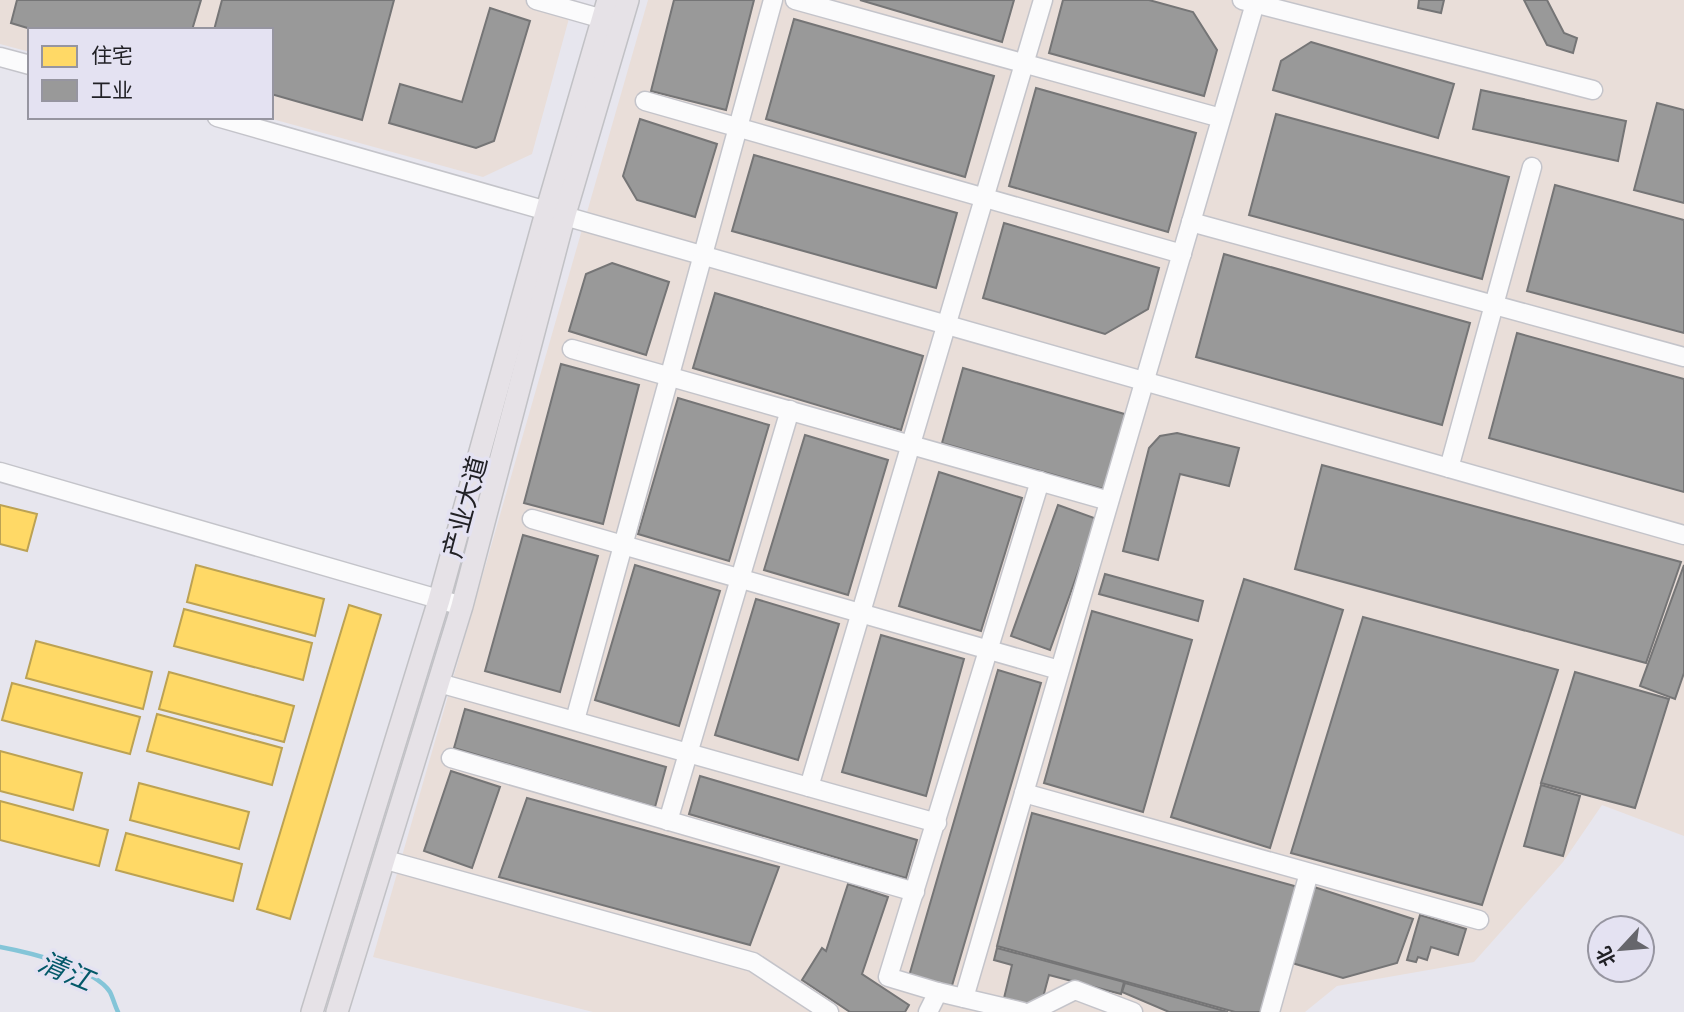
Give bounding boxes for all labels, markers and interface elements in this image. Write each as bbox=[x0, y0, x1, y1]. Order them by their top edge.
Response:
legend bbox=[28, 28, 273, 119]
text: 住宅 bbox=[91, 43, 133, 68]
text: 工业 bbox=[91, 78, 133, 103]
street label: 产业大道 bbox=[436, 453, 494, 561]
north arrow bbox=[1586, 914, 1656, 984]
text: 北 bbox=[1592, 943, 1621, 970]
water label: 清江 bbox=[34, 944, 101, 999]

